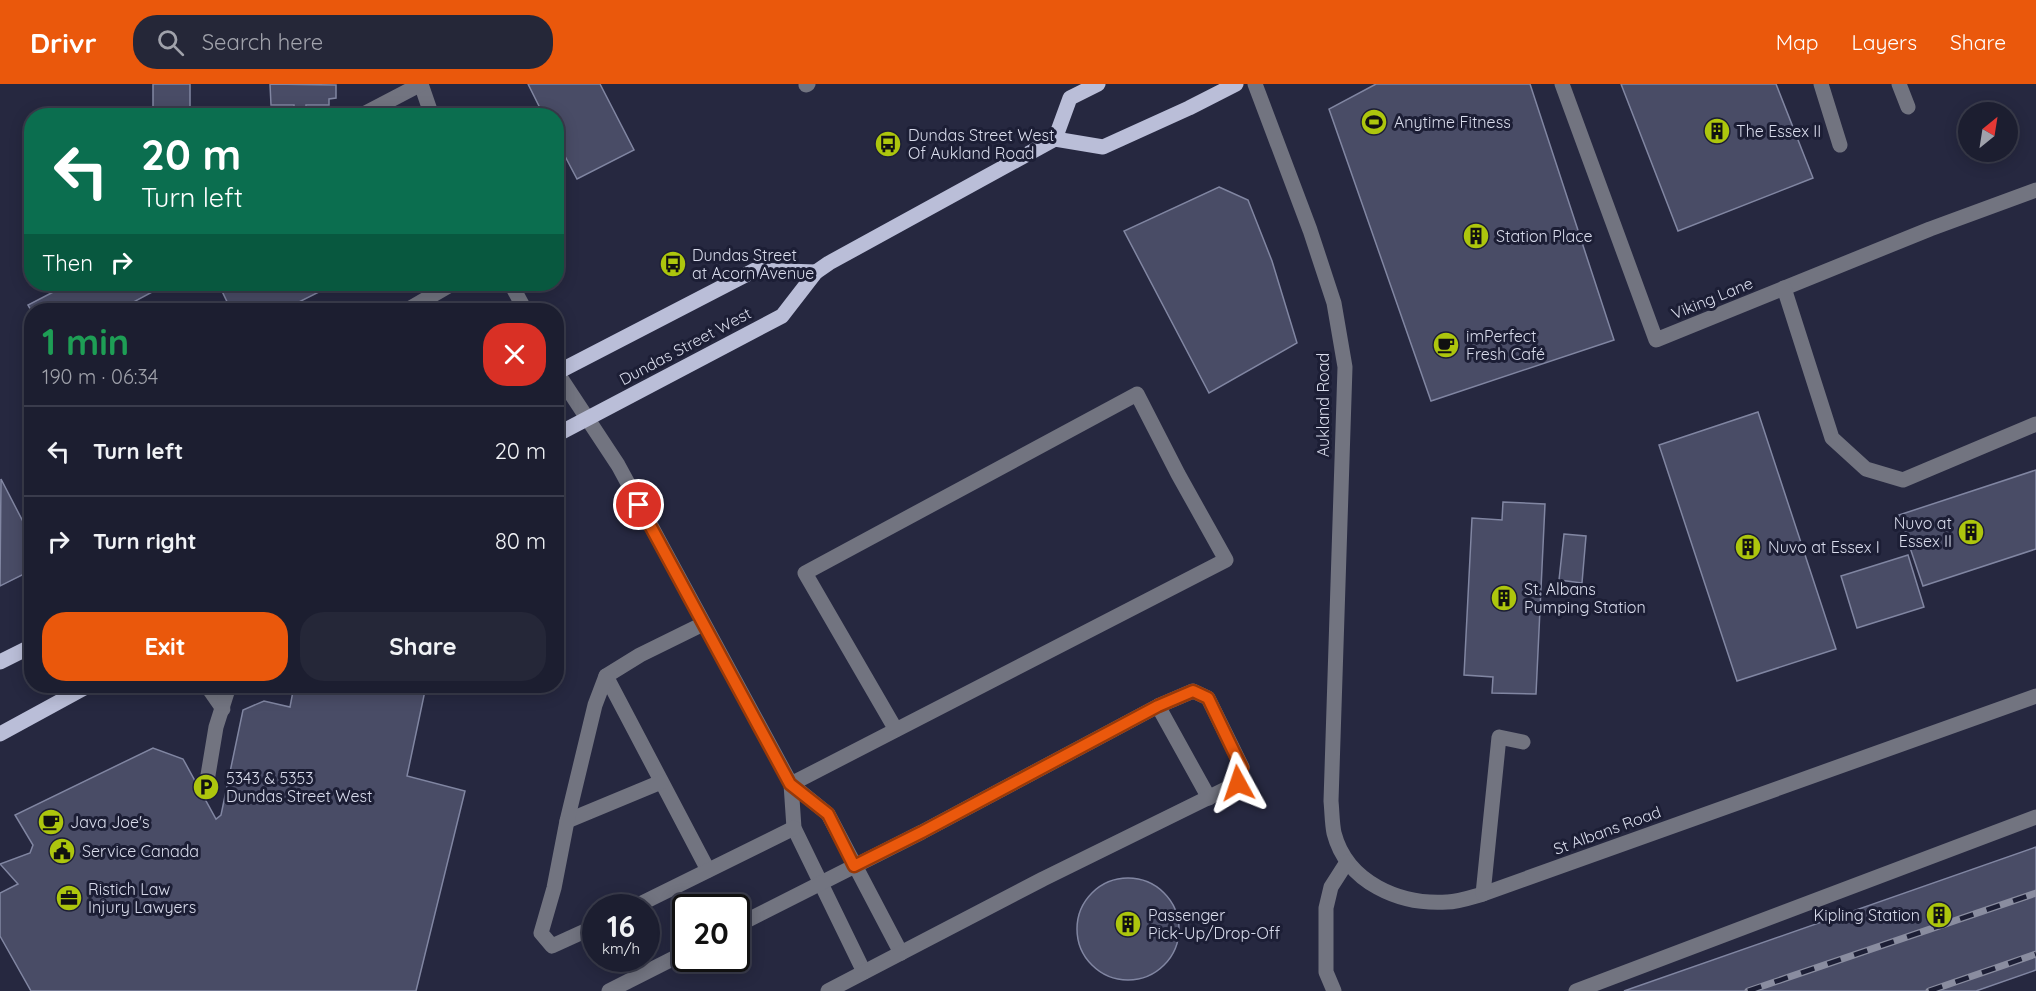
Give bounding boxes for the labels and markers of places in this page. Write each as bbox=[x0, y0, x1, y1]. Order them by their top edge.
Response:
sports icon: Anytime Fitness bbox=[1359, 107, 1389, 137]
place label: Anytime Fitness bbox=[1394, 112, 1511, 132]
building icon: The Essex II bbox=[1702, 116, 1732, 146]
place label: The Essex II bbox=[1736, 121, 1821, 141]
place label: Dundas Street West Of Aukland Road bbox=[908, 125, 1054, 163]
bus stop icon: Dundas Street West Of Aukland Road bbox=[873, 129, 903, 159]
building icon: Station Place bbox=[1461, 221, 1491, 251]
place label: Station Place bbox=[1496, 226, 1592, 246]
place label: Dundas Street at Acorn Avenue bbox=[692, 245, 814, 283]
bus stop icon: Dundas Street at Acorn Avenue bbox=[658, 249, 688, 279]
place label: imPerfect Fresh Café bbox=[1466, 326, 1545, 364]
cafe icon: imPerfect Fresh Café bbox=[1431, 330, 1461, 360]
pin bbox=[613, 479, 664, 530]
place label: Nuvo at Essex II bbox=[1894, 513, 1952, 551]
building icon: Nuvo at Essex II bbox=[1956, 517, 1986, 547]
building icon: Nuvo at Essex I bbox=[1733, 532, 1763, 562]
place label: Nuvo at Essex I bbox=[1768, 537, 1880, 557]
place label: St. Albans Pumping Station bbox=[1524, 579, 1646, 617]
building icon: St. Albans Pumping Station bbox=[1489, 583, 1519, 613]
place label: 5343 & 5353 Dundas Street West bbox=[226, 768, 372, 806]
parking icon: 5343 & 5353 Dundas Street West bbox=[191, 772, 221, 802]
cafe icon: Java Joe's bbox=[36, 807, 66, 837]
place label: Java Joe's bbox=[70, 812, 150, 832]
public building icon: Service Canada bbox=[47, 836, 77, 866]
place label: Service Canada bbox=[82, 841, 199, 861]
place label: Ristich Law Injury Lawyers bbox=[88, 879, 196, 917]
office icon: Ristich Law Injury Lawyers bbox=[54, 883, 84, 913]
building icon: Kipling Station bbox=[1924, 900, 1954, 930]
place label: Passenger Pick-Up/Drop-Off bbox=[1148, 905, 1281, 943]
place label: Kipling Station bbox=[1814, 905, 1920, 925]
building icon: Passenger Pick-Up/Drop-Off bbox=[1113, 909, 1143, 939]

